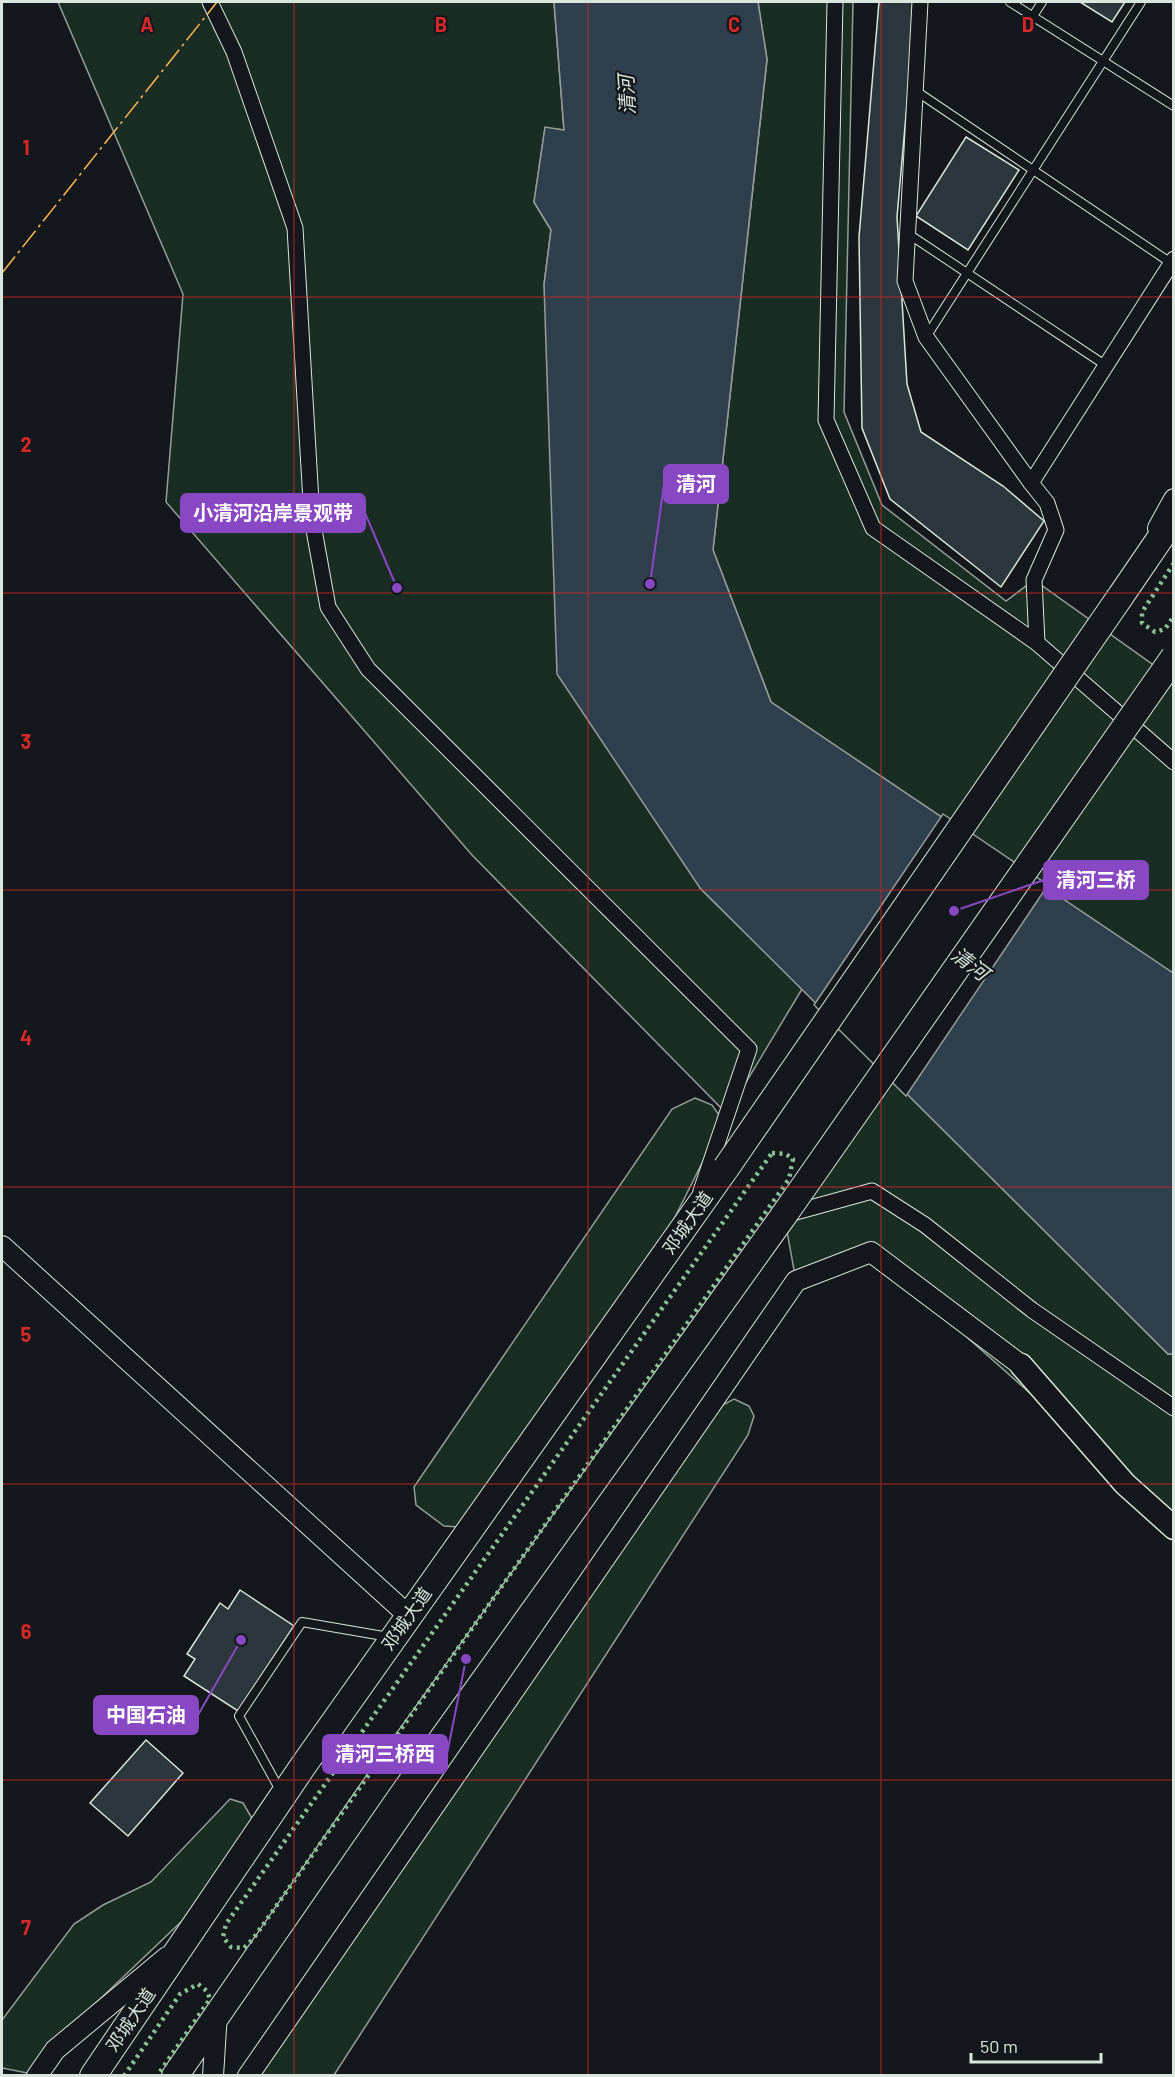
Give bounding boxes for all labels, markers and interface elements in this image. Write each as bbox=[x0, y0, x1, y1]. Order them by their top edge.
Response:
text: A bbox=[140, 12, 154, 36]
text: B bbox=[435, 12, 447, 36]
text: C bbox=[728, 12, 740, 36]
text: D bbox=[1022, 12, 1034, 36]
water label: 清河 bbox=[613, 70, 639, 116]
text: 1 bbox=[22, 135, 30, 159]
text: 2 bbox=[20, 432, 32, 456]
callout: 清河 bbox=[664, 465, 728, 503]
text: 清河 bbox=[676, 471, 716, 495]
callout: 小清河沿岸景观带 bbox=[181, 494, 365, 532]
text: 小清河沿岸景观带 bbox=[193, 500, 353, 524]
text: 3 bbox=[21, 729, 31, 753]
callout: 清河三桥 bbox=[1044, 861, 1148, 899]
text: 清河三桥 bbox=[1056, 867, 1136, 891]
water label: 清河 bbox=[947, 942, 997, 987]
text: 4 bbox=[20, 1025, 32, 1049]
street label: 邓城大道 bbox=[658, 1187, 717, 1258]
text: 5 bbox=[21, 1322, 32, 1346]
street label: 邓城大道 bbox=[377, 1583, 436, 1654]
text: 6 bbox=[21, 1619, 32, 1643]
callout: 中国石油 bbox=[94, 1696, 198, 1734]
text: 中国石油 bbox=[106, 1702, 186, 1726]
callout: 清河三桥西 bbox=[323, 1735, 447, 1773]
text: 清河三桥西 bbox=[335, 1741, 435, 1765]
text: 7 bbox=[21, 1915, 31, 1939]
street label: 邓城大道 bbox=[101, 1983, 159, 2055]
scale bar bbox=[971, 2026, 1102, 2064]
text: 50 m bbox=[980, 2035, 1018, 2057]

